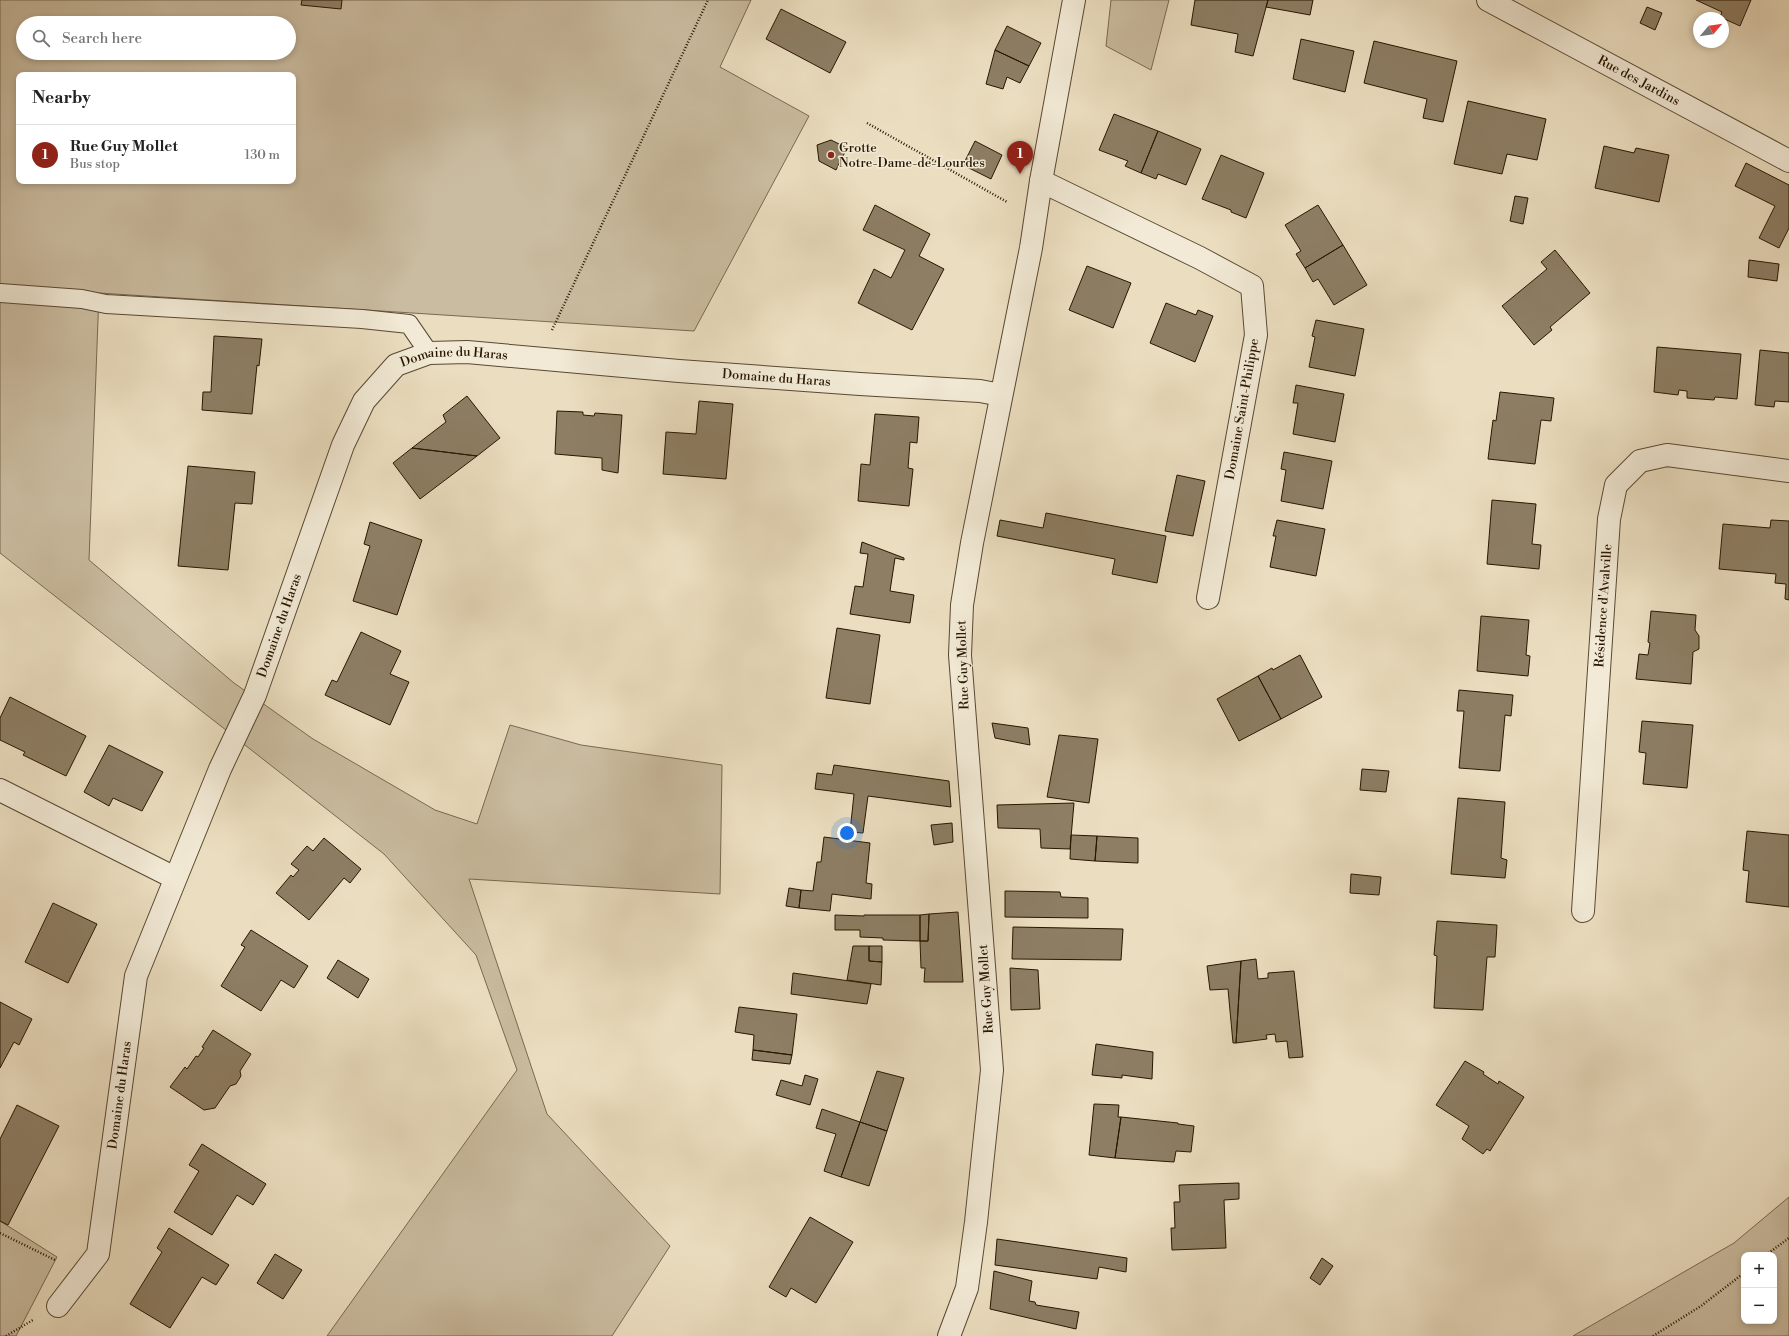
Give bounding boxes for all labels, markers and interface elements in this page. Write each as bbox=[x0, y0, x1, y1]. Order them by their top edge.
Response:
north arrow bbox=[1693, 12, 1729, 48]
search box bbox=[16, 16, 296, 60]
icon: search bbox=[30, 27, 52, 49]
text: Search here bbox=[62, 29, 142, 48]
street label: Rue des Jardins bbox=[1595, 52, 1683, 109]
text: Nearby bbox=[32, 87, 91, 109]
text: Rue Guy Mollet bbox=[70, 137, 178, 156]
place label: Grotte Notre-Dame-de-Lourdes bbox=[839, 140, 985, 171]
pin: 1 bbox=[1007, 141, 1033, 174]
text: 1 bbox=[42, 147, 48, 163]
text: 130 m bbox=[245, 147, 280, 163]
marker: Grotte Notre-Dame-de-Lourdes bbox=[826, 150, 836, 160]
text: Bus stop bbox=[70, 156, 120, 172]
street label: Domaine Saint-Philippe bbox=[1222, 337, 1262, 481]
street label: Domaine du Haras bbox=[398, 344, 509, 371]
street label: Domaine du Haras bbox=[721, 366, 832, 390]
street label: Résidence d'Avalville bbox=[1591, 543, 1615, 668]
street label: Domaine du Haras bbox=[254, 571, 305, 680]
street label: Rue Guy Mollet bbox=[953, 620, 973, 710]
your location bbox=[837, 823, 857, 843]
street label: Rue Guy Mollet bbox=[975, 944, 997, 1034]
street label: Domaine du Haras bbox=[104, 1040, 135, 1150]
map controls bbox=[1741, 1252, 1777, 1324]
button: + bbox=[1741, 1252, 1777, 1288]
button: − bbox=[1741, 1288, 1777, 1324]

